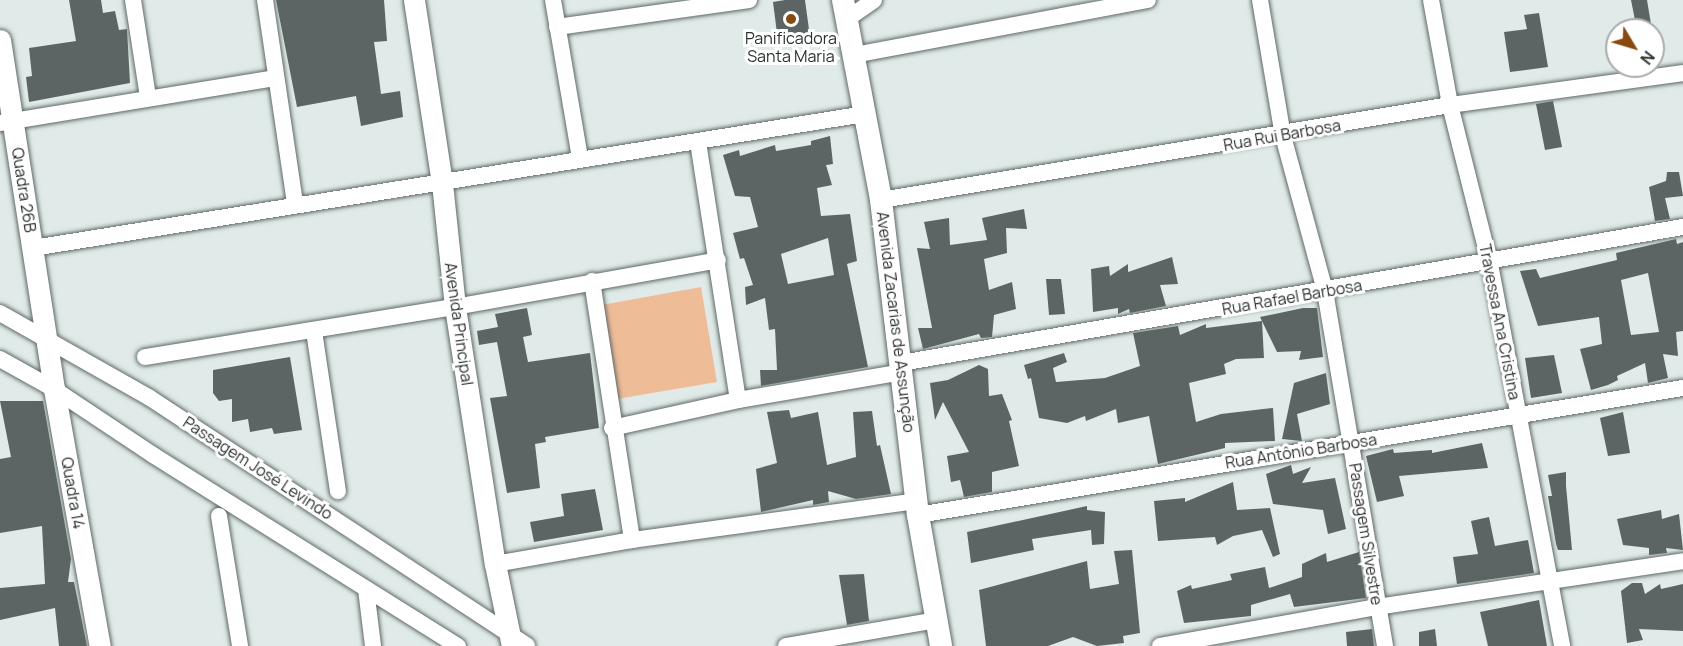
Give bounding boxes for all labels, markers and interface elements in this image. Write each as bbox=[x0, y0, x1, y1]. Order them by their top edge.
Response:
marker: Panificadora Santa Maria bbox=[784, 12, 798, 26]
north arrow bbox=[1605, 18, 1665, 78]
place label: Panificadora Santa Maria bbox=[745, 28, 837, 66]
text: N bbox=[1635, 47, 1660, 69]
street label: Rua Rui Barbosa bbox=[1222, 115, 1342, 155]
street label: Quadra 26B bbox=[8, 146, 40, 234]
street label: Avenida Zacarias de Assunção bbox=[873, 210, 919, 434]
street label: Travessa Ana Cristina bbox=[1475, 242, 1525, 402]
street label: Avenida Principal bbox=[441, 261, 477, 387]
street label: Rua Rafael Barbosa bbox=[1220, 275, 1364, 319]
street label: Passagem José Levindo bbox=[180, 412, 336, 524]
street label: Rua Antônio Barbosa bbox=[1224, 430, 1378, 472]
street label: Quadra 14 bbox=[57, 456, 89, 530]
street label: Passagem Silvestre bbox=[1345, 462, 1387, 606]

